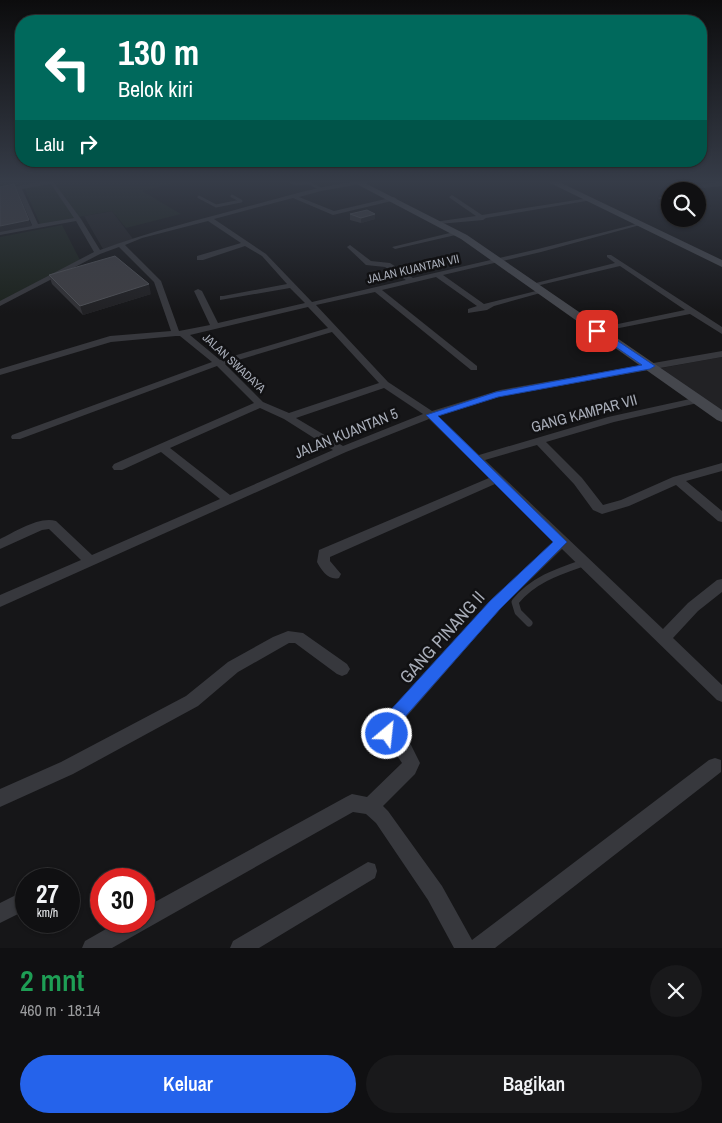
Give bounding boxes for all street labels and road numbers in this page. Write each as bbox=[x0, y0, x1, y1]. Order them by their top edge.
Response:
street label: JALAN KUANTAN VII bbox=[365, 251, 461, 287]
street label: JALAN SWADAYA bbox=[199, 330, 269, 397]
street label: GANG KAMPAR VII bbox=[529, 389, 639, 437]
street label: JALAN KUANTAN 5 bbox=[291, 403, 401, 463]
street label: GANG PINANG II bbox=[394, 585, 490, 689]

